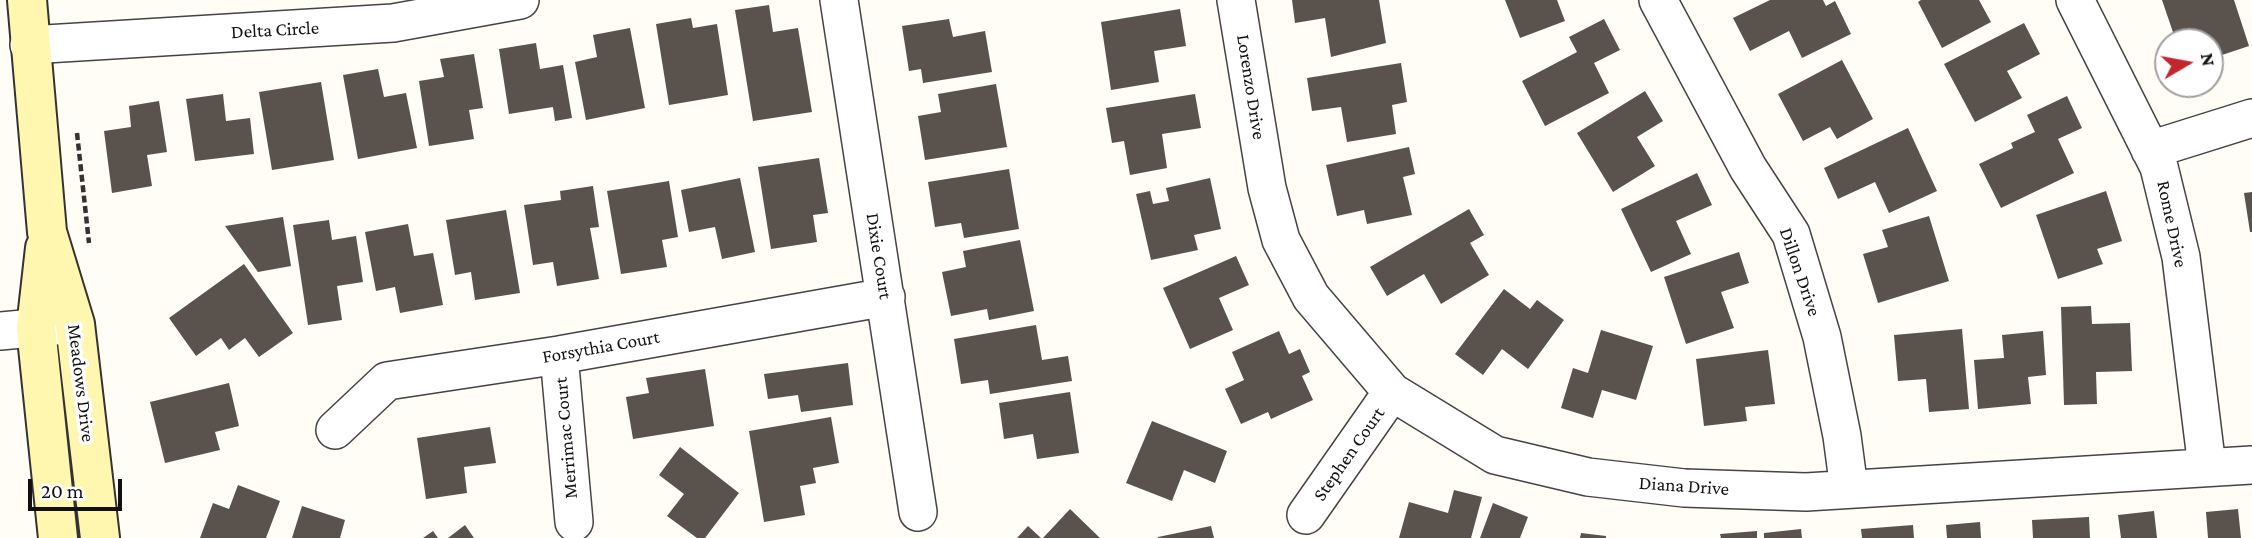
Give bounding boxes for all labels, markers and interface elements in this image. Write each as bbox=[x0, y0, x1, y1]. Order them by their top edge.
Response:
street label: Delta Circle bbox=[230, 16, 320, 44]
north arrow bbox=[2154, 28, 2224, 98]
street label: Lorenzo Drive bbox=[1231, 33, 1271, 141]
text: N bbox=[2197, 51, 2220, 68]
street label: Rome Drive bbox=[2152, 178, 2192, 270]
street label: Dixie Court bbox=[861, 211, 897, 301]
street label: Dillon Drive bbox=[1774, 225, 1826, 319]
street label: Meadows Drive bbox=[62, 323, 100, 443]
street label: Forsythia Court bbox=[541, 325, 661, 369]
street label: Merrimac Court bbox=[549, 376, 583, 500]
street label: Stephen Court bbox=[1308, 403, 1390, 505]
scale bar bbox=[32, 464, 126, 508]
street label: Diana Drive bbox=[1638, 471, 1730, 501]
text: 20 m bbox=[41, 479, 84, 503]

